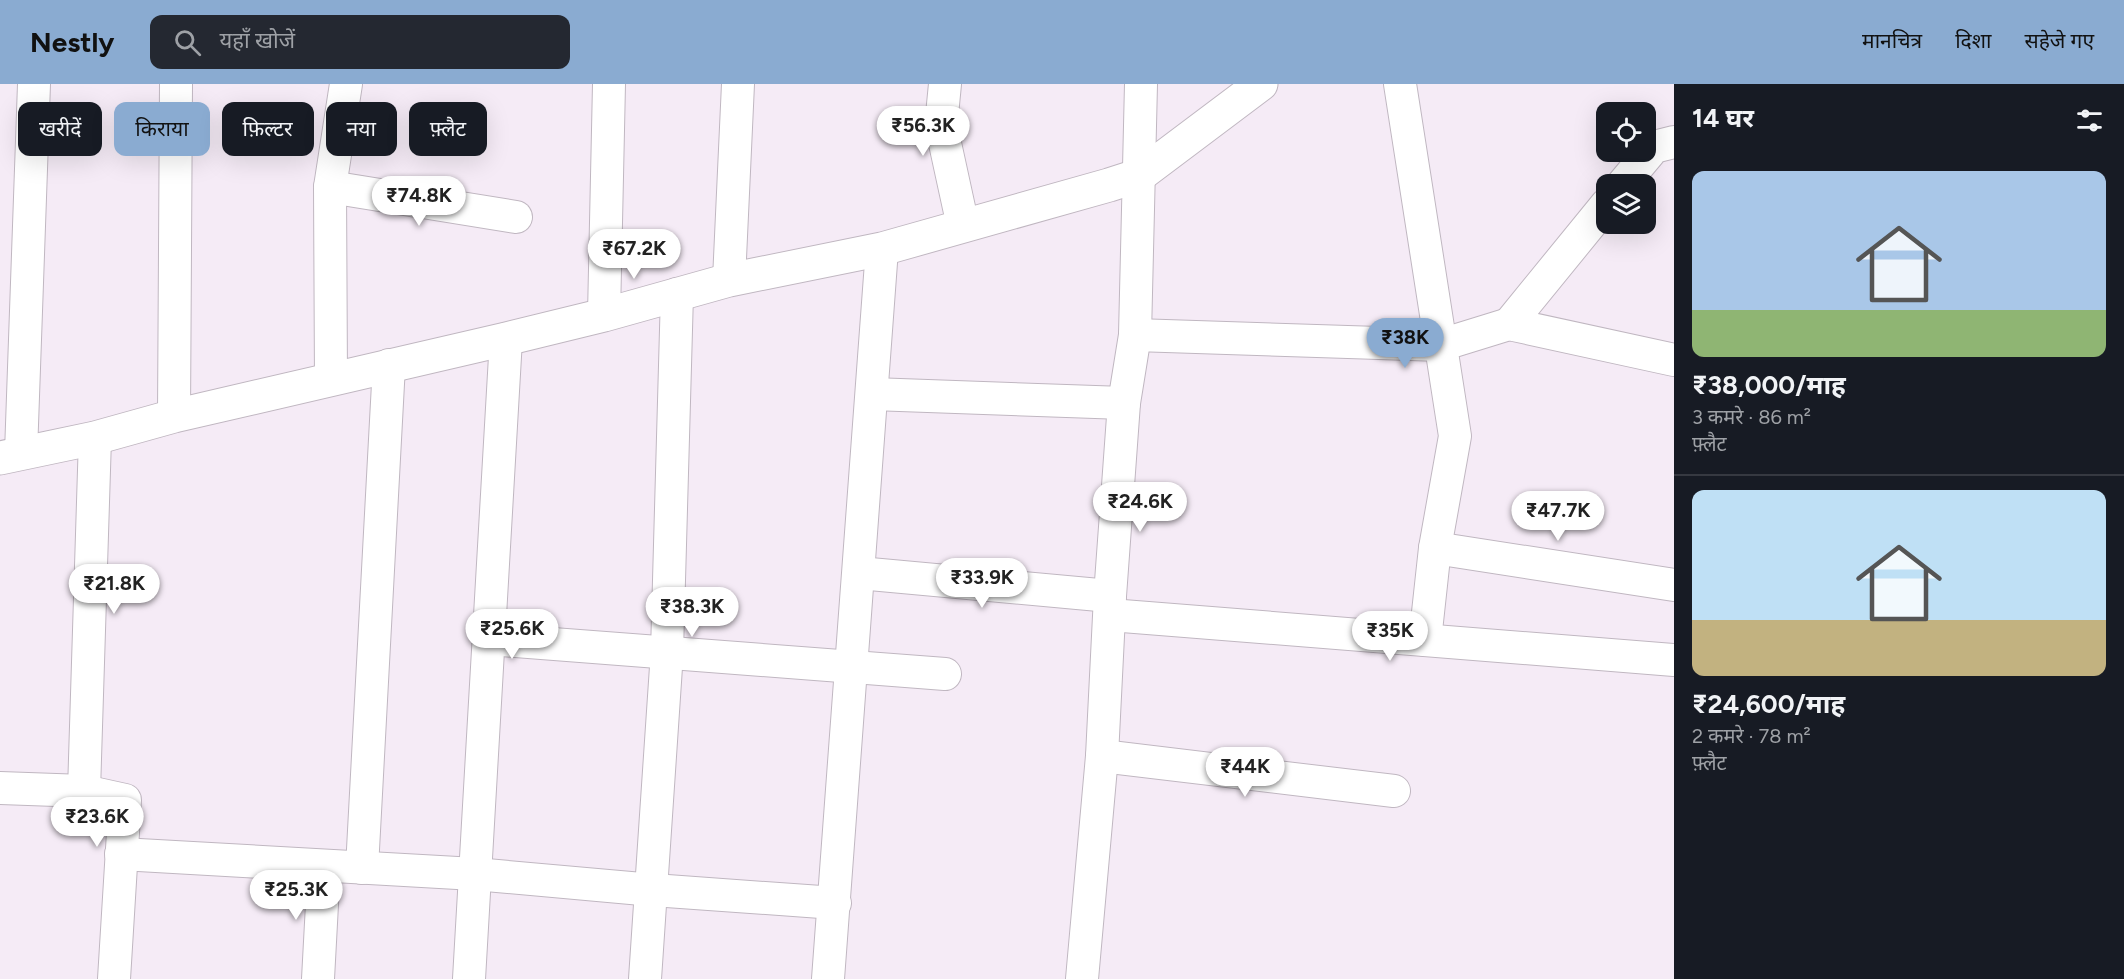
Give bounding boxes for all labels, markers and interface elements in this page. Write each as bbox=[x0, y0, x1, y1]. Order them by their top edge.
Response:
search box bbox=[150, 15, 570, 69]
text: Nestly bbox=[30, 25, 114, 59]
icon: search bbox=[171, 26, 204, 59]
text: यहाँ खोजें bbox=[219, 27, 295, 54]
text: मानचित्र bbox=[1862, 28, 1922, 53]
text: दिशा bbox=[1955, 28, 1991, 53]
text: सहेजे गए bbox=[2024, 28, 2094, 53]
chip: खरीदें bbox=[18, 102, 102, 156]
chip: किराया bbox=[114, 102, 210, 156]
chip: फ़िल्टर bbox=[222, 102, 314, 156]
chip: नया bbox=[326, 102, 397, 156]
chip: फ़्लैट bbox=[409, 102, 487, 156]
map controls bbox=[1596, 102, 1656, 234]
button: locate bbox=[1596, 102, 1656, 162]
text: 14 घर bbox=[1692, 102, 1754, 134]
icon: filters bbox=[2073, 104, 2106, 137]
pin: ₹56.3K bbox=[874, 106, 972, 157]
text: ₹56.3K bbox=[891, 113, 955, 137]
button: layers bbox=[1596, 174, 1656, 234]
pin: ₹74.8K bbox=[370, 176, 468, 227]
text: ₹74.8K bbox=[386, 183, 452, 207]
icon: home bbox=[1845, 210, 1953, 318]
pin: ₹67.2K bbox=[585, 229, 683, 280]
text: ₹67.2K bbox=[602, 236, 666, 260]
pin: ₹38K bbox=[1369, 318, 1441, 369]
text: ₹38K bbox=[1381, 325, 1429, 349]
text: ₹38,000/माह bbox=[1692, 369, 1846, 401]
text: 3 कमरे · 86 m² bbox=[1692, 405, 1811, 429]
text: फ़्लैट bbox=[1692, 432, 1727, 456]
pin: ₹24.6K bbox=[1091, 482, 1189, 533]
text: ₹24.6K bbox=[1107, 489, 1173, 513]
pin: ₹47.7K bbox=[1509, 491, 1607, 542]
text: ₹47.7K bbox=[1525, 498, 1591, 522]
icon: home bbox=[1845, 529, 1953, 637]
pin: ₹33.9K bbox=[933, 558, 1031, 609]
pin: ₹21.8K bbox=[65, 564, 163, 615]
text: ₹33.9K bbox=[950, 565, 1014, 589]
text: ₹21.8K bbox=[83, 571, 145, 595]
pin: ₹38.3K bbox=[643, 587, 741, 638]
text: ₹38.3K bbox=[660, 594, 724, 618]
pin: ₹25.6K bbox=[463, 609, 561, 660]
pin: ₹35K bbox=[1354, 611, 1426, 662]
text: ₹25.6K bbox=[479, 616, 545, 640]
text: ₹35K bbox=[1366, 618, 1414, 642]
text: ₹24,600/माह bbox=[1692, 688, 1845, 720]
text: 2 कमरे · 78 m² bbox=[1692, 724, 1811, 748]
pin: ₹44K bbox=[1209, 747, 1281, 798]
text: फ़्लैट bbox=[1692, 751, 1727, 775]
text: ₹44K bbox=[1220, 754, 1270, 778]
pin: ₹23.6K bbox=[48, 797, 146, 848]
text: ₹23.6K bbox=[65, 804, 129, 828]
pin: ₹25.3K bbox=[247, 870, 345, 921]
text: ₹25.3K bbox=[264, 877, 328, 901]

